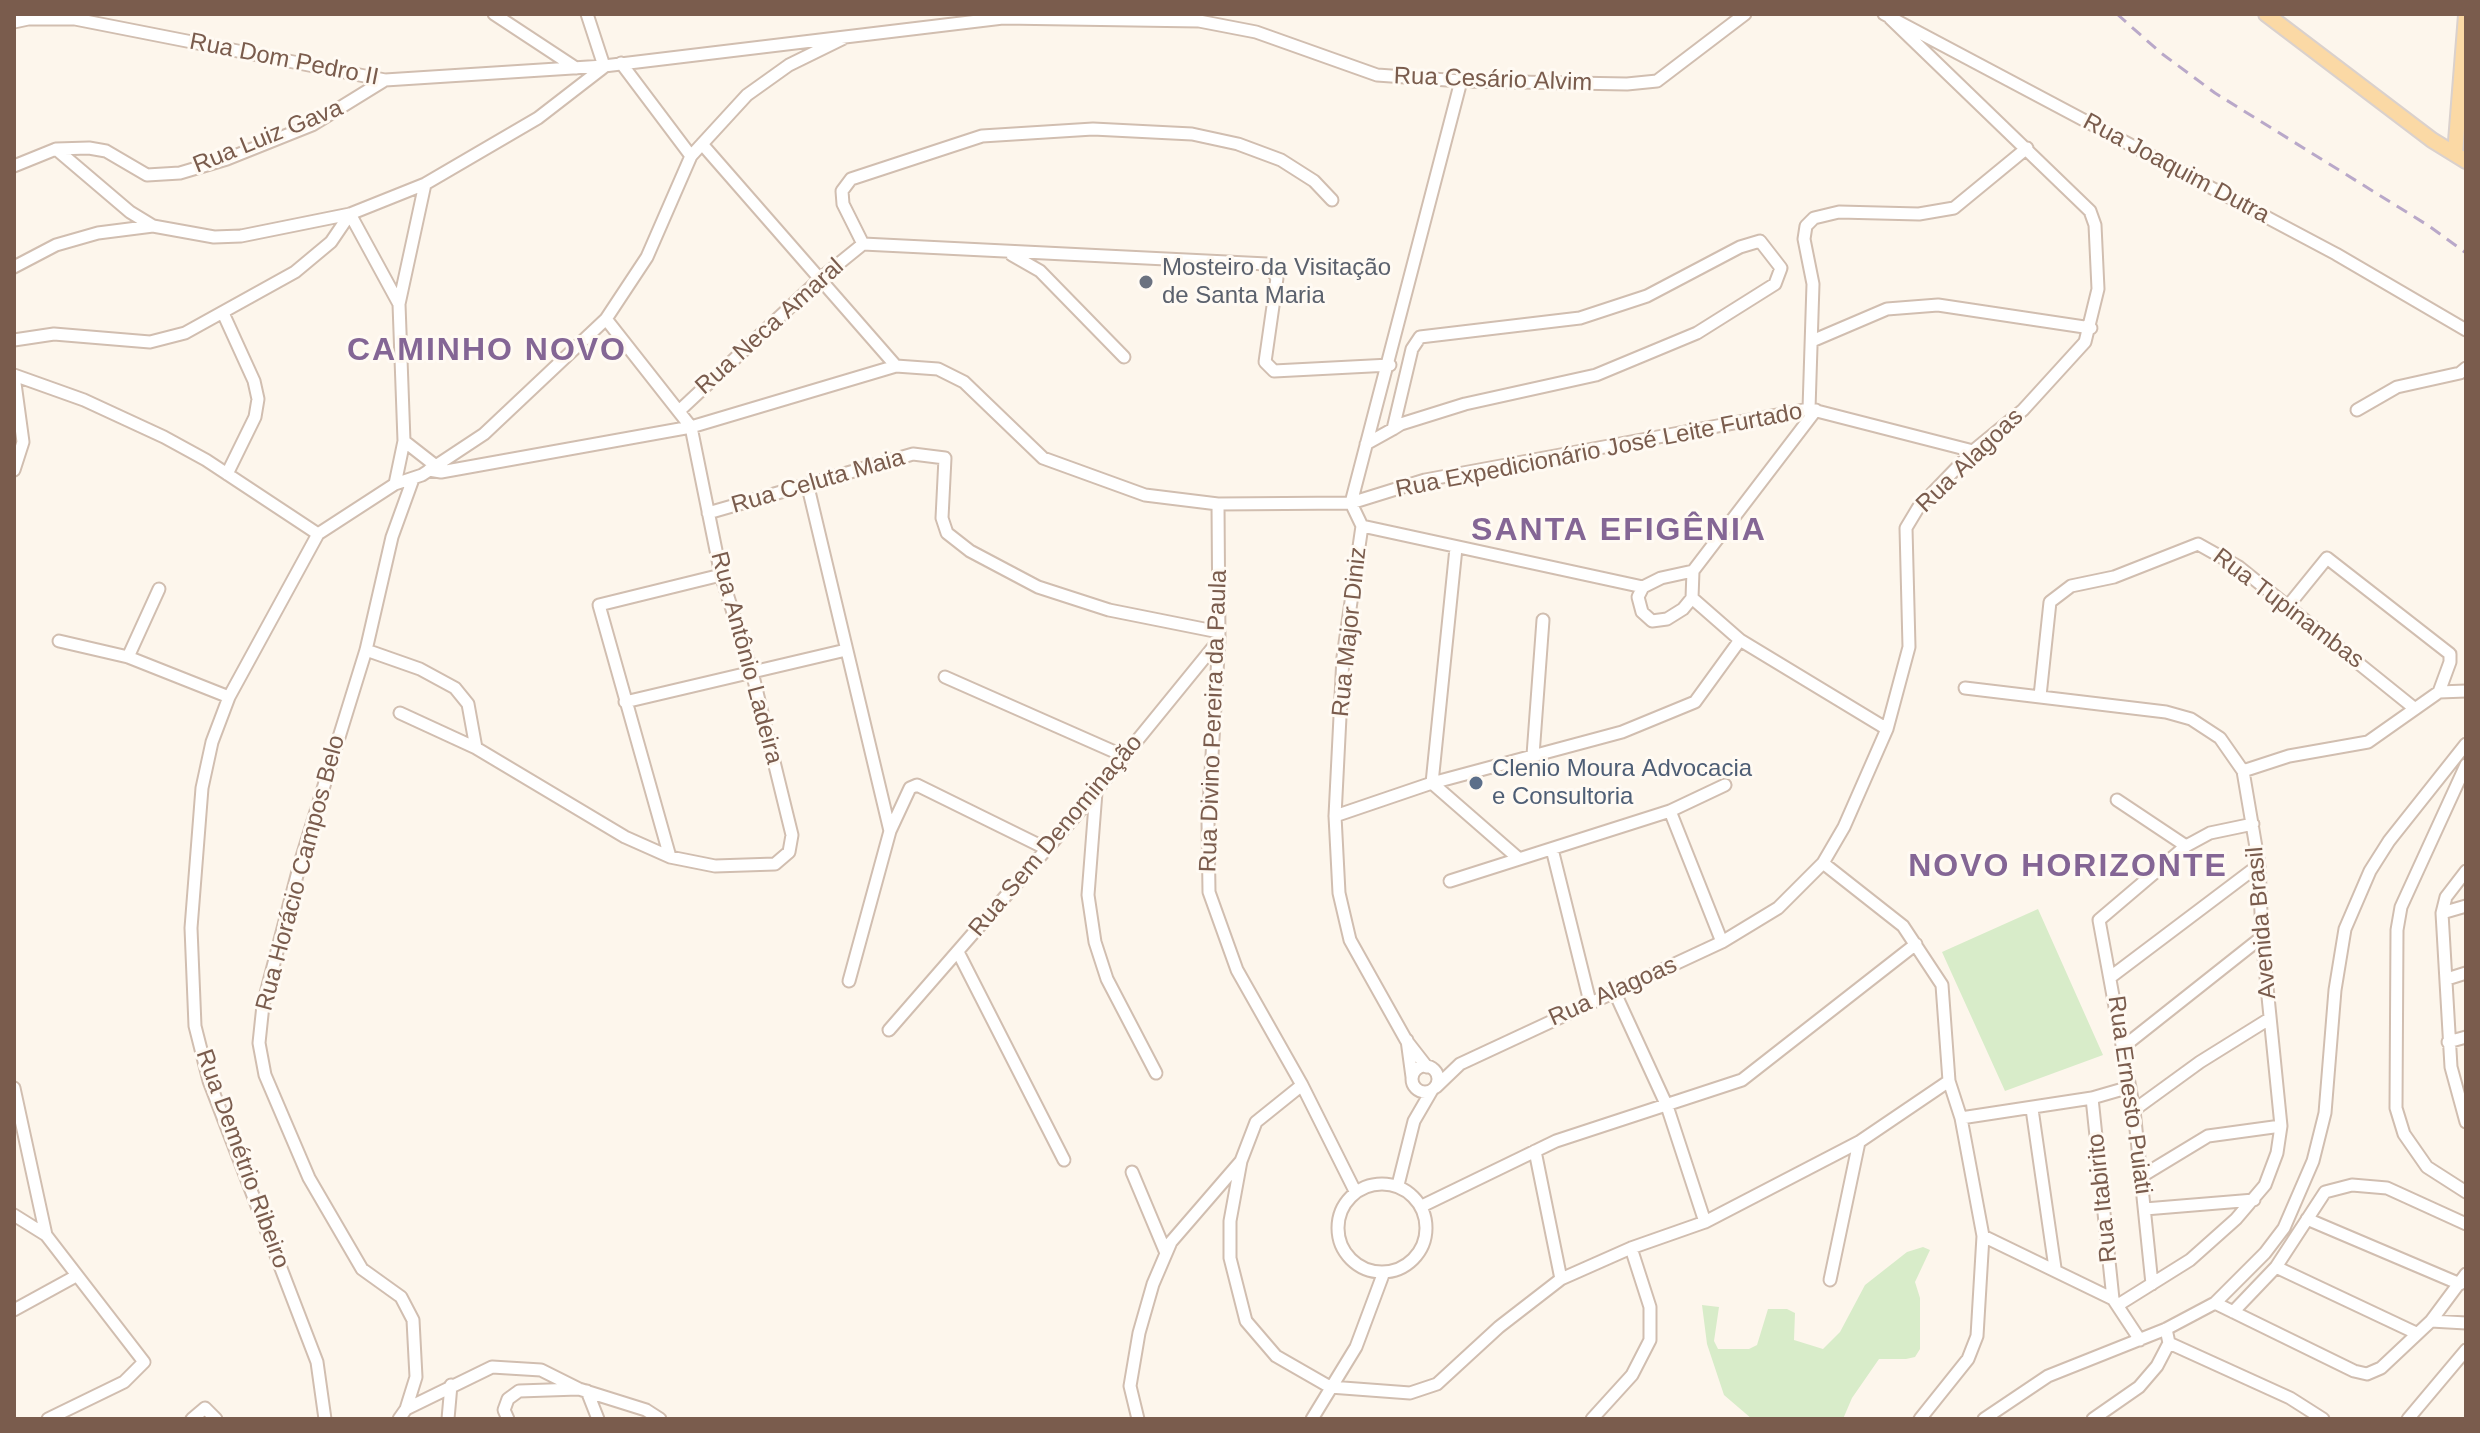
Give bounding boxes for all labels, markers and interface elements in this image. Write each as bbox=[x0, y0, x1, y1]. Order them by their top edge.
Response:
street label: Rua Dom Pedro II bbox=[187, 28, 381, 92]
street label: Rua Cesário Alvim bbox=[1393, 62, 1593, 98]
street label: Rua Luiz Gava bbox=[189, 94, 347, 180]
street label: Rua Joaquim Dutra bbox=[2078, 108, 2274, 230]
street label: Rua Neca Amaral bbox=[690, 253, 850, 401]
place label: Mosteiro da Visitação de Santa Maria bbox=[1162, 254, 1391, 310]
marker: Mosteiro da Visitação de Santa Maria bbox=[1137, 273, 1155, 291]
district label: CAMINHO NOVO bbox=[347, 332, 627, 370]
street label: Rua Expedicionário José Leite Furtado bbox=[1393, 397, 1805, 505]
street label: Rua Alagoas bbox=[1911, 403, 2029, 519]
street label: Rua Celuta Maia bbox=[728, 444, 908, 520]
district label: SANTA EFIGÊNIA bbox=[1471, 512, 1767, 550]
street label: Rua Tupinambas bbox=[2207, 543, 2369, 675]
street label: Rua Major Diniz bbox=[1327, 546, 1373, 718]
street label: Rua Antônio Ladeira bbox=[704, 549, 788, 767]
street label: Rua Divino Pereira da Paula bbox=[1194, 569, 1234, 873]
street label: Rua Sem Denominação bbox=[963, 729, 1149, 943]
street label: Rua Horácio Campos Belo bbox=[250, 732, 352, 1014]
place label: Clenio Moura Advocacia e Consultoria bbox=[1492, 755, 1752, 811]
marker: Clenio Moura Advocacia e Consultoria bbox=[1467, 774, 1485, 792]
street label: Avenida Brasil bbox=[2241, 846, 2283, 1000]
district label: NOVO HORIZONTE bbox=[1908, 848, 2228, 886]
street label: Rua Alagoas bbox=[1544, 951, 1682, 1033]
street label: Rua Ernesto Puiati bbox=[2101, 994, 2157, 1196]
street label: Rua Demétrio Ribeiro bbox=[189, 1046, 295, 1272]
street label: Rua Itabirito bbox=[2082, 1132, 2124, 1264]

